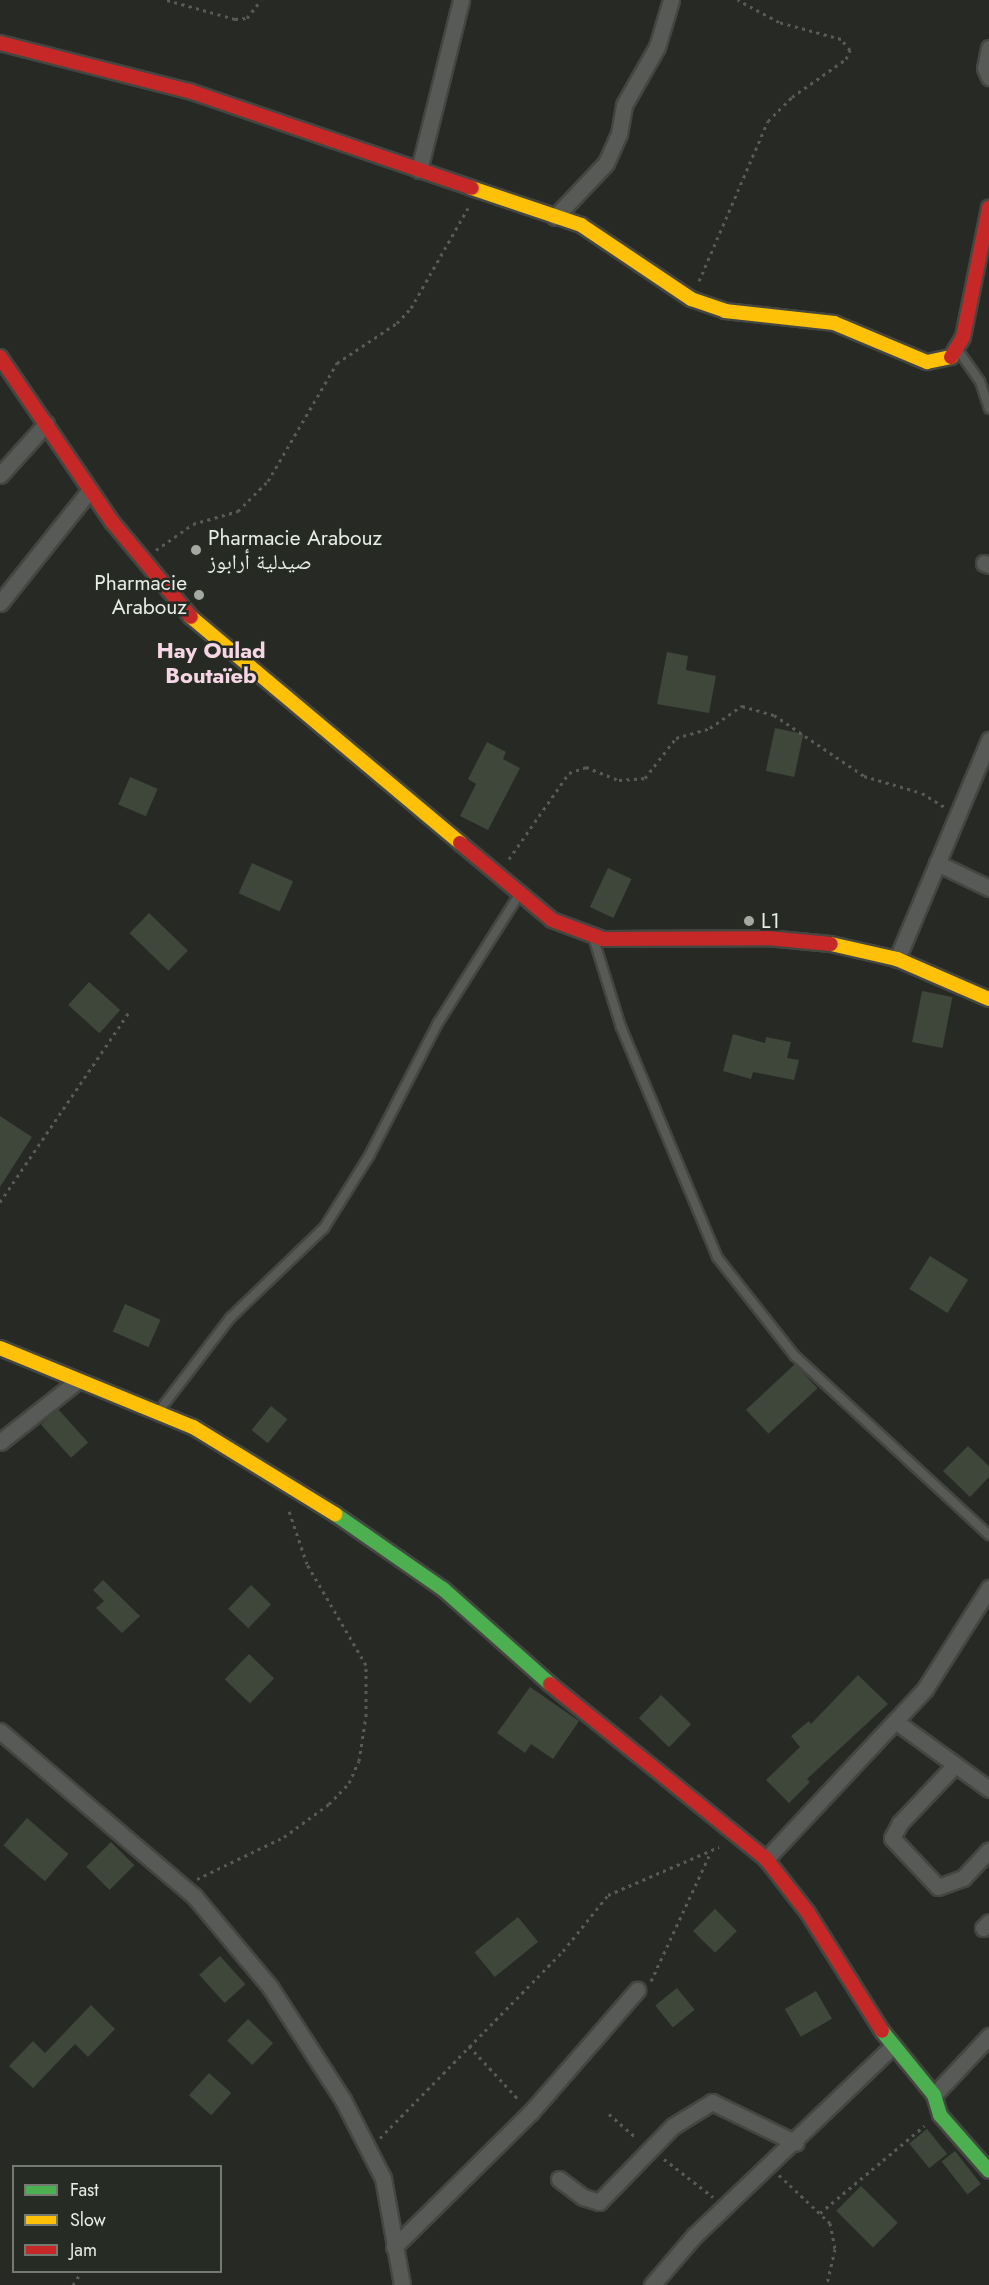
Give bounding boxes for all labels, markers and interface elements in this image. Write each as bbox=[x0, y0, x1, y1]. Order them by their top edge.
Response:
place label: Pharmacie Arabouz صيدلية أرابوز bbox=[208, 525, 382, 575]
marker: Pharmacie Arabouz صيدلية أرابوز bbox=[189, 543, 203, 557]
place label: Pharmacie Arabouz bbox=[94, 570, 187, 620]
marker: Pharmacie Arabouz bbox=[192, 588, 206, 602]
district label: Hay Oulad Boutaïeb bbox=[156, 637, 266, 688]
place label: L1 bbox=[761, 908, 780, 934]
marker: L1 bbox=[742, 914, 756, 928]
legend bbox=[12, 2165, 222, 2273]
text: Fast bbox=[70, 2177, 99, 2203]
text: Slow bbox=[70, 2207, 106, 2233]
text: Jam bbox=[70, 2237, 97, 2263]

